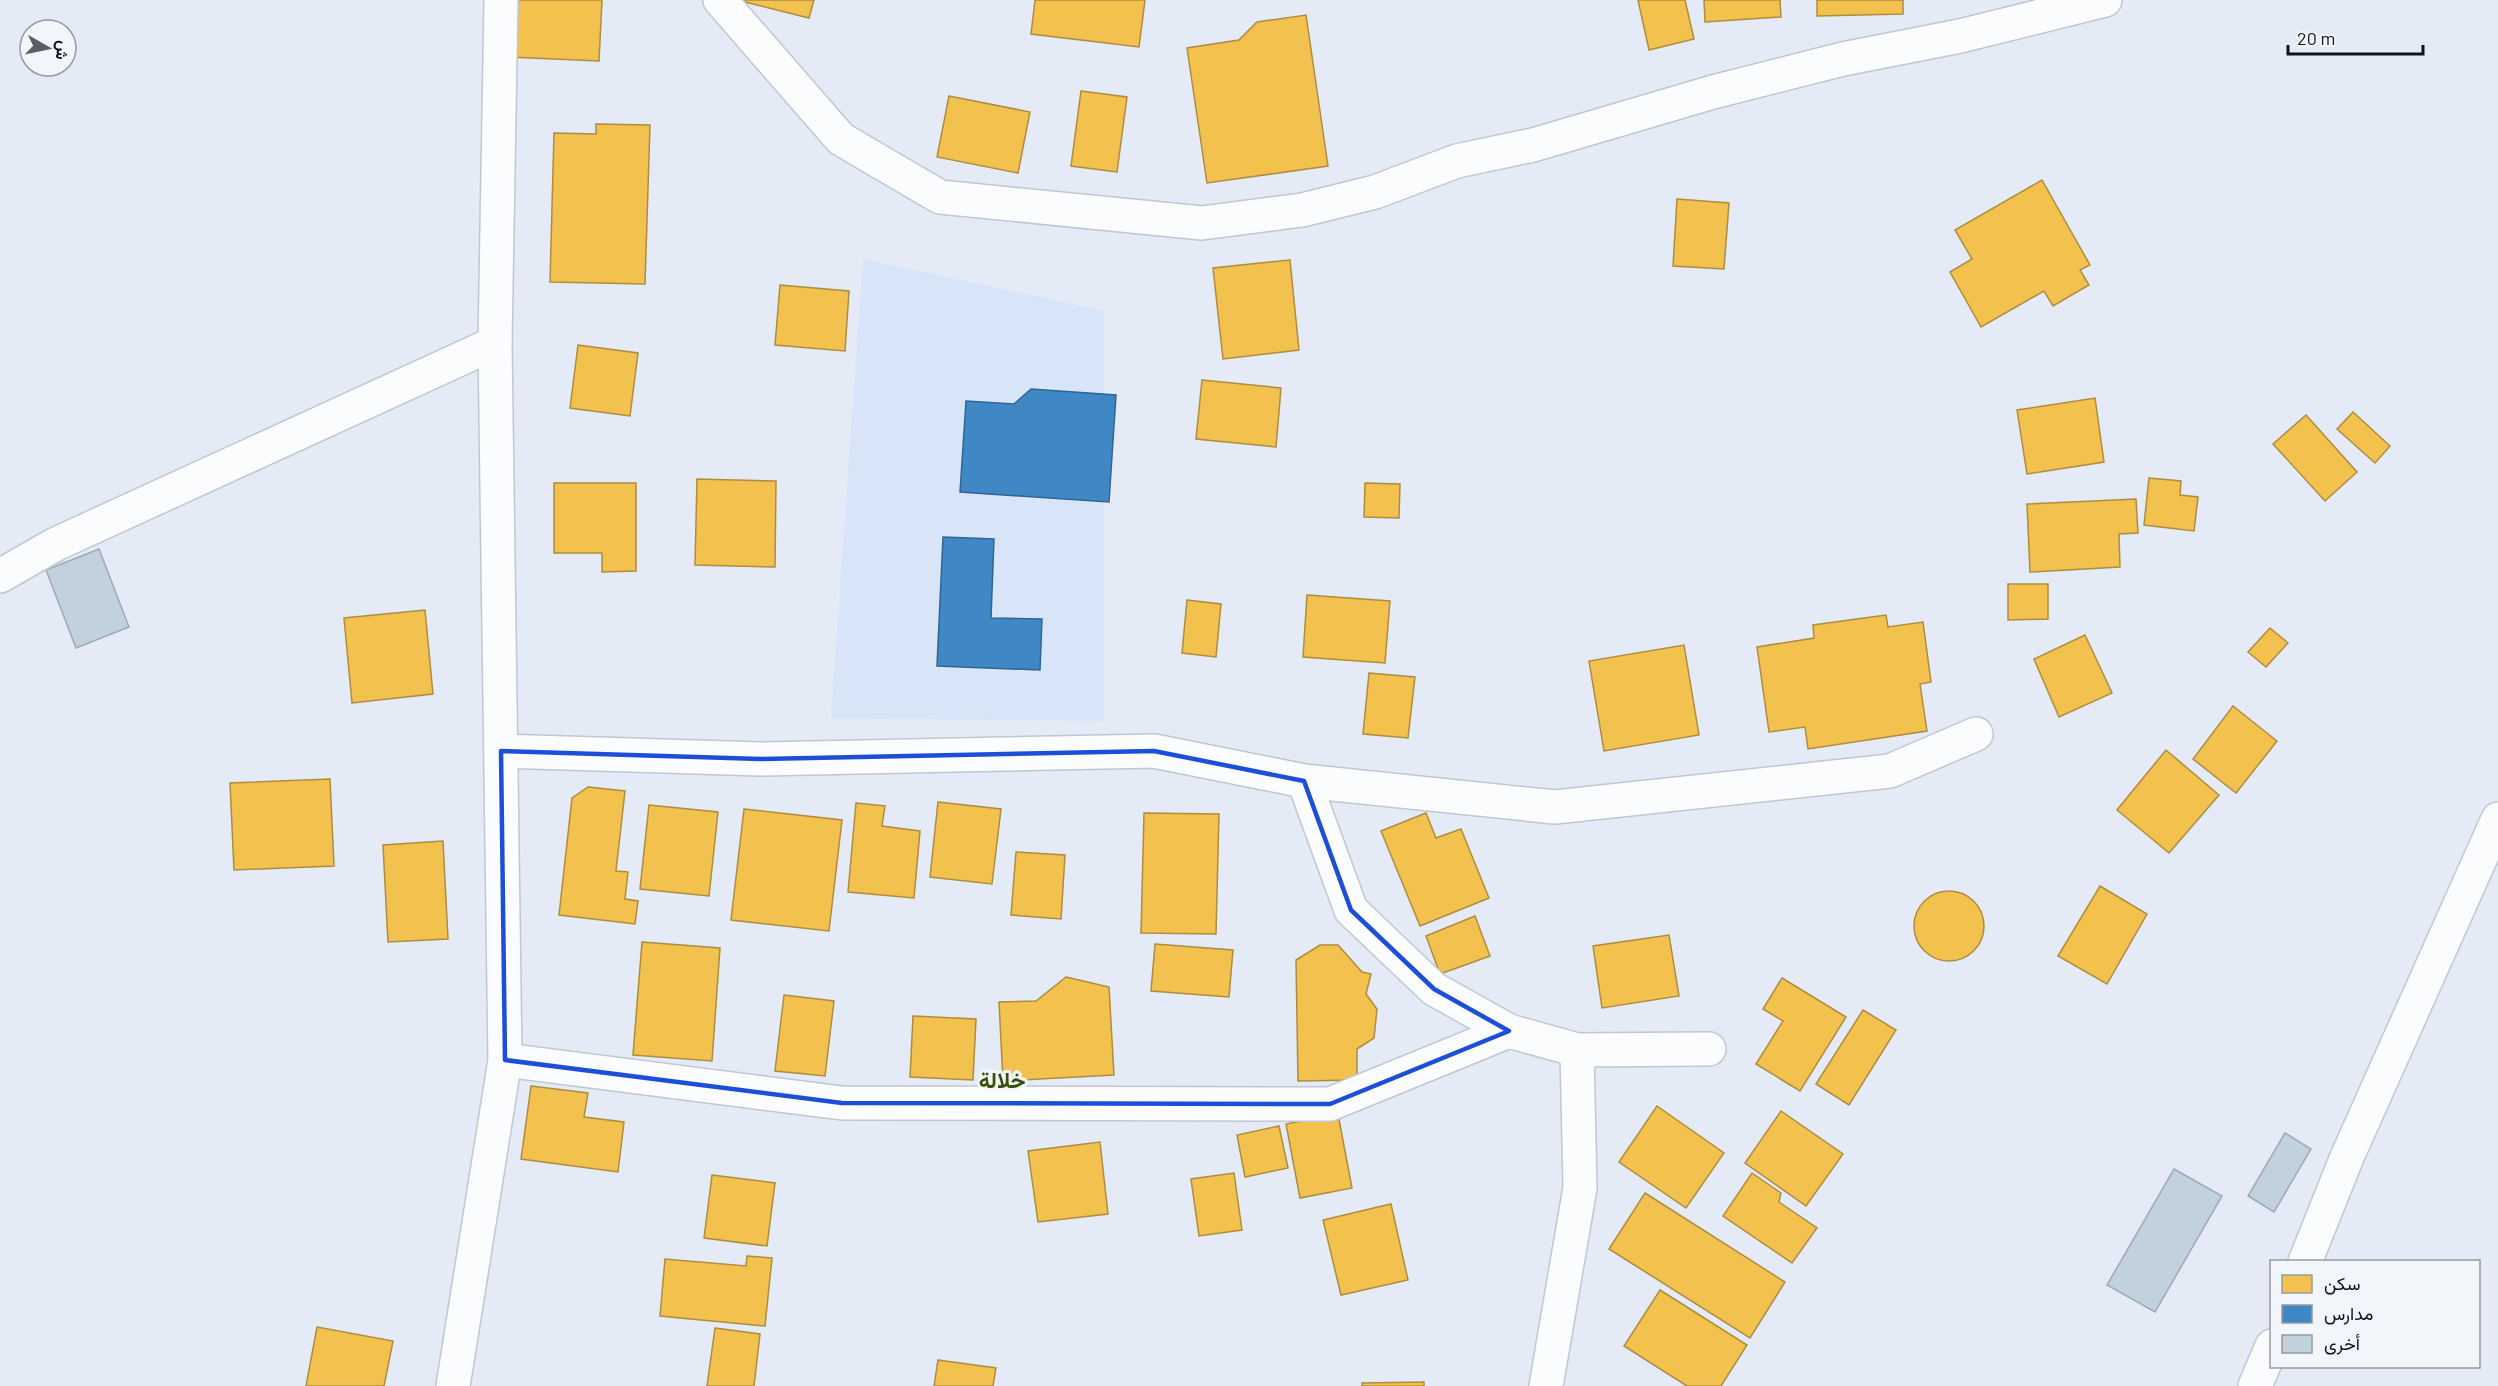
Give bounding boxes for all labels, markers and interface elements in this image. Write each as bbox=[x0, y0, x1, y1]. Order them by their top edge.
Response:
north arrow bbox=[18, 18, 78, 78]
scale bar bbox=[2288, 18, 2423, 56]
text: 20 m bbox=[2297, 27, 2335, 49]
text: ش bbox=[51, 39, 74, 61]
district label: خلالة bbox=[979, 1066, 1025, 1092]
legend bbox=[2270, 1260, 2480, 1368]
text: سكن bbox=[2324, 1272, 2360, 1295]
text: مدارس bbox=[2324, 1302, 2373, 1325]
text: أخرى bbox=[2324, 1332, 2360, 1355]

